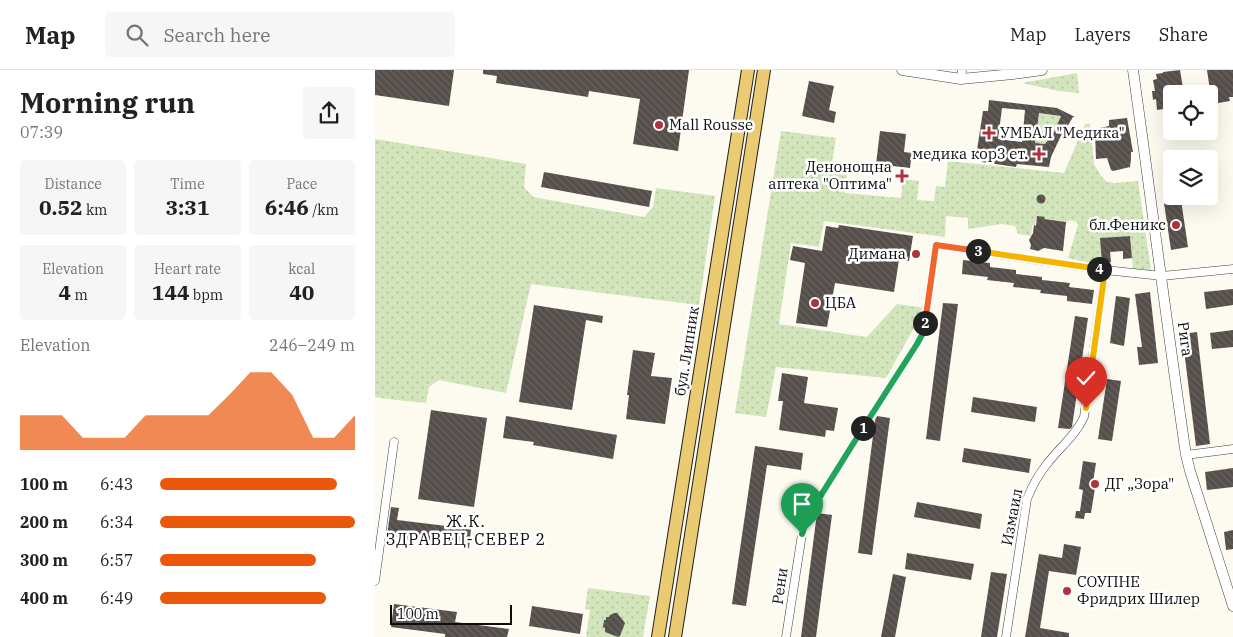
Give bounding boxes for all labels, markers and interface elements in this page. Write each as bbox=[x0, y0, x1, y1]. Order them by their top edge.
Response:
search box bbox=[105, 12, 455, 57]
text: Map bbox=[25, 19, 75, 51]
icon: search bbox=[123, 21, 151, 49]
text: Search here bbox=[163, 23, 270, 47]
text: Map bbox=[1010, 23, 1047, 46]
text: Layers bbox=[1075, 23, 1131, 46]
text: Share bbox=[1159, 23, 1208, 46]
text: Morning run bbox=[20, 84, 195, 121]
map controls bbox=[1163, 85, 1218, 205]
button: locate bbox=[1163, 85, 1218, 140]
button: share bbox=[303, 87, 355, 139]
place label: Mall Rousse bbox=[669, 115, 753, 134]
marker: Mall Rousse bbox=[653, 119, 665, 131]
text: 07:39 bbox=[20, 122, 63, 142]
place label: УМБАЛ "Медика" bbox=[1000, 123, 1125, 142]
marker: УМБАЛ "Медика" bbox=[982, 126, 996, 140]
place label: медика кор3 ет. bbox=[912, 144, 1028, 163]
marker: медика кор3 ет. bbox=[1032, 147, 1046, 161]
button: layers bbox=[1163, 150, 1218, 205]
place label: Денонощна аптека "Оптима" bbox=[768, 157, 892, 193]
marker: Денонощна аптека "Оптима" bbox=[896, 170, 908, 182]
text: Distance bbox=[45, 175, 102, 193]
text: Time bbox=[170, 175, 205, 193]
text: Pace bbox=[286, 175, 317, 193]
text: 0.52 bbox=[39, 193, 83, 221]
text: 3:31 bbox=[165, 193, 210, 221]
text: 6:46 bbox=[265, 193, 309, 221]
text: km bbox=[83, 201, 107, 219]
text: /km bbox=[309, 201, 339, 219]
place label: бл.Феникс bbox=[1089, 215, 1166, 234]
marker: бл.Феникс bbox=[1170, 219, 1182, 231]
pin: 3 bbox=[965, 238, 991, 264]
text: 3 bbox=[974, 242, 983, 260]
place label: Димана bbox=[848, 244, 906, 263]
marker: Димана bbox=[910, 248, 922, 260]
pin: 4 bbox=[1087, 256, 1111, 282]
text: Elevation bbox=[42, 260, 104, 278]
text: Heart rate bbox=[154, 260, 221, 278]
text: kcal bbox=[288, 260, 315, 278]
text: 4 bbox=[1095, 260, 1104, 278]
text: 4 bbox=[59, 278, 71, 306]
text: 144 bbox=[152, 278, 190, 306]
text: 40 bbox=[289, 278, 314, 306]
text: m bbox=[71, 286, 88, 304]
text: bpm bbox=[190, 286, 223, 304]
place label: ЦБА bbox=[825, 293, 857, 312]
marker: ЦБА bbox=[809, 297, 821, 309]
street label: бул. Липник bbox=[670, 304, 703, 397]
pin: 2 bbox=[913, 310, 937, 336]
text: 2 bbox=[921, 314, 930, 332]
street label: Рига bbox=[1174, 320, 1197, 357]
text: Elevation bbox=[20, 335, 90, 355]
text: 246–249 m bbox=[269, 335, 355, 355]
pin bbox=[1065, 357, 1107, 408]
icon: check bbox=[1072, 364, 1100, 392]
pin: 1 bbox=[851, 416, 875, 440]
text: 1 bbox=[859, 419, 868, 437]
text: 100 m bbox=[20, 474, 68, 494]
text: 6:43 bbox=[100, 474, 133, 494]
place label: ДГ „Зора" bbox=[1105, 474, 1174, 493]
marker: ДГ „Зора" bbox=[1089, 478, 1101, 490]
pin bbox=[781, 483, 823, 534]
street label: Измаил bbox=[997, 487, 1026, 547]
icon: arrive bbox=[788, 490, 816, 518]
district label: Ж.К. ЗДРАВЕЦ-СЕВЕР 2 bbox=[386, 511, 546, 549]
text: 200 m bbox=[20, 512, 68, 532]
text: 6:34 bbox=[100, 512, 133, 532]
text: 300 m bbox=[20, 550, 68, 570]
text: 6:57 bbox=[100, 550, 133, 570]
street label: Рени bbox=[768, 566, 791, 606]
place label: СОУПНЕ Фридрих Шилер bbox=[1077, 572, 1200, 608]
marker: СОУПНЕ Фридрих Шилер bbox=[1061, 585, 1073, 597]
text: 400 m bbox=[20, 588, 68, 608]
text: 6:49 bbox=[100, 588, 133, 608]
scale bar bbox=[390, 602, 513, 625]
text: 100 m bbox=[397, 605, 439, 623]

